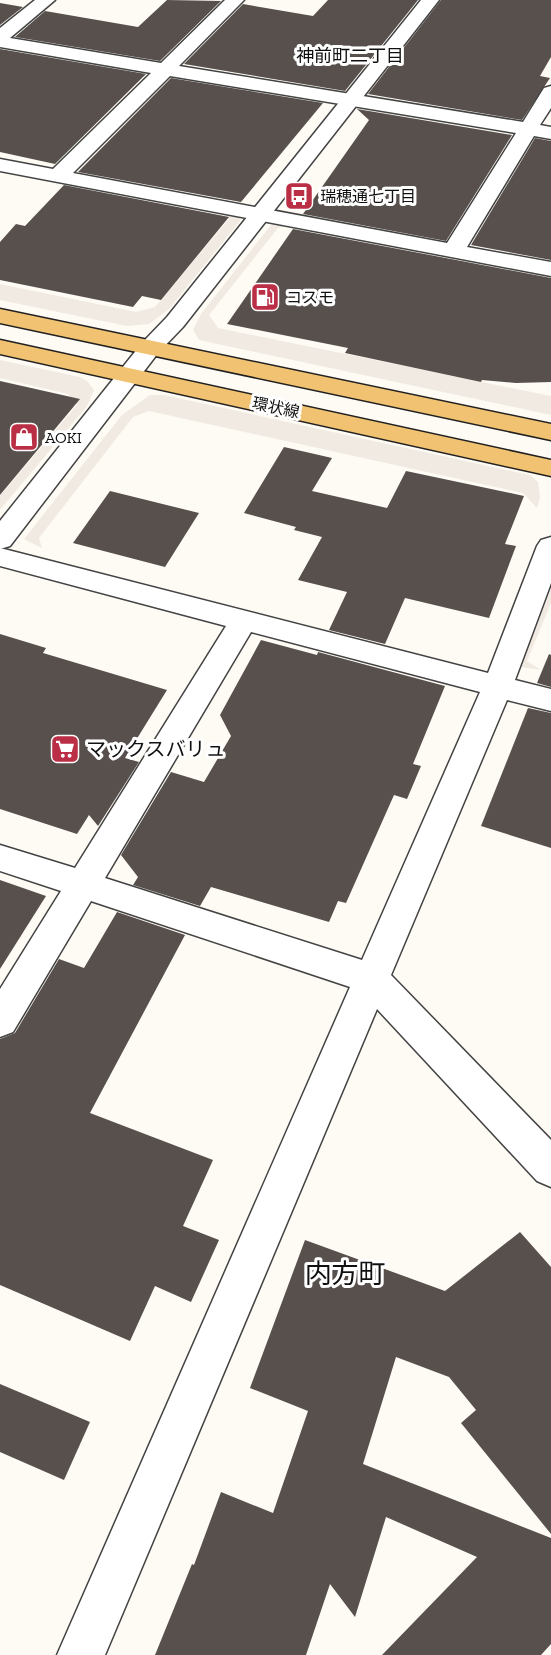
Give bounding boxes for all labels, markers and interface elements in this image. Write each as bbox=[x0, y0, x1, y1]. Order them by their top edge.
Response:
district label: 神前町二丁目 bbox=[296, 45, 404, 67]
bus stop icon: 瑞穂通七丁目 bbox=[283, 180, 315, 212]
place label: 瑞穂通七丁目 bbox=[320, 187, 416, 206]
fuel station icon: コスモ bbox=[249, 281, 281, 313]
place label: コスモ bbox=[286, 288, 334, 307]
street label: 環状線 bbox=[250, 393, 301, 422]
shop icon: AOKI bbox=[8, 421, 40, 453]
place label: AOKI bbox=[45, 428, 82, 447]
supermarket icon: マックスバリュ bbox=[49, 733, 81, 765]
place label: マックスバリュ bbox=[86, 737, 225, 761]
district label: 内方町 bbox=[305, 1258, 386, 1290]

